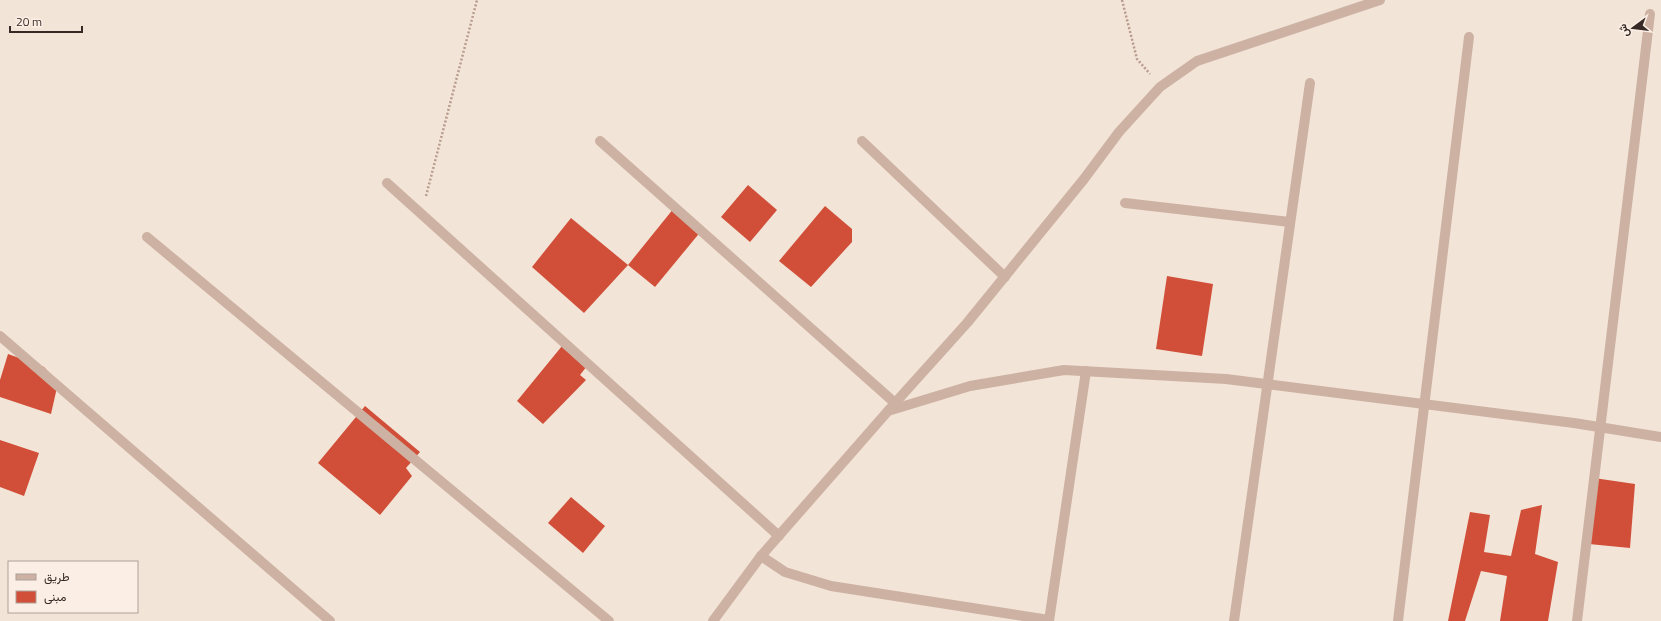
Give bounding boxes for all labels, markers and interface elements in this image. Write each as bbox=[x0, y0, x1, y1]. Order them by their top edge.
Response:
scale bar bbox=[10, 8, 82, 34]
north arrow bbox=[1613, 8, 1653, 48]
text: 20 m bbox=[16, 12, 42, 31]
text: ش bbox=[1614, 22, 1633, 39]
legend bbox=[8, 561, 138, 613]
text: طريق bbox=[44, 567, 70, 586]
text: مبنى bbox=[44, 587, 66, 606]

